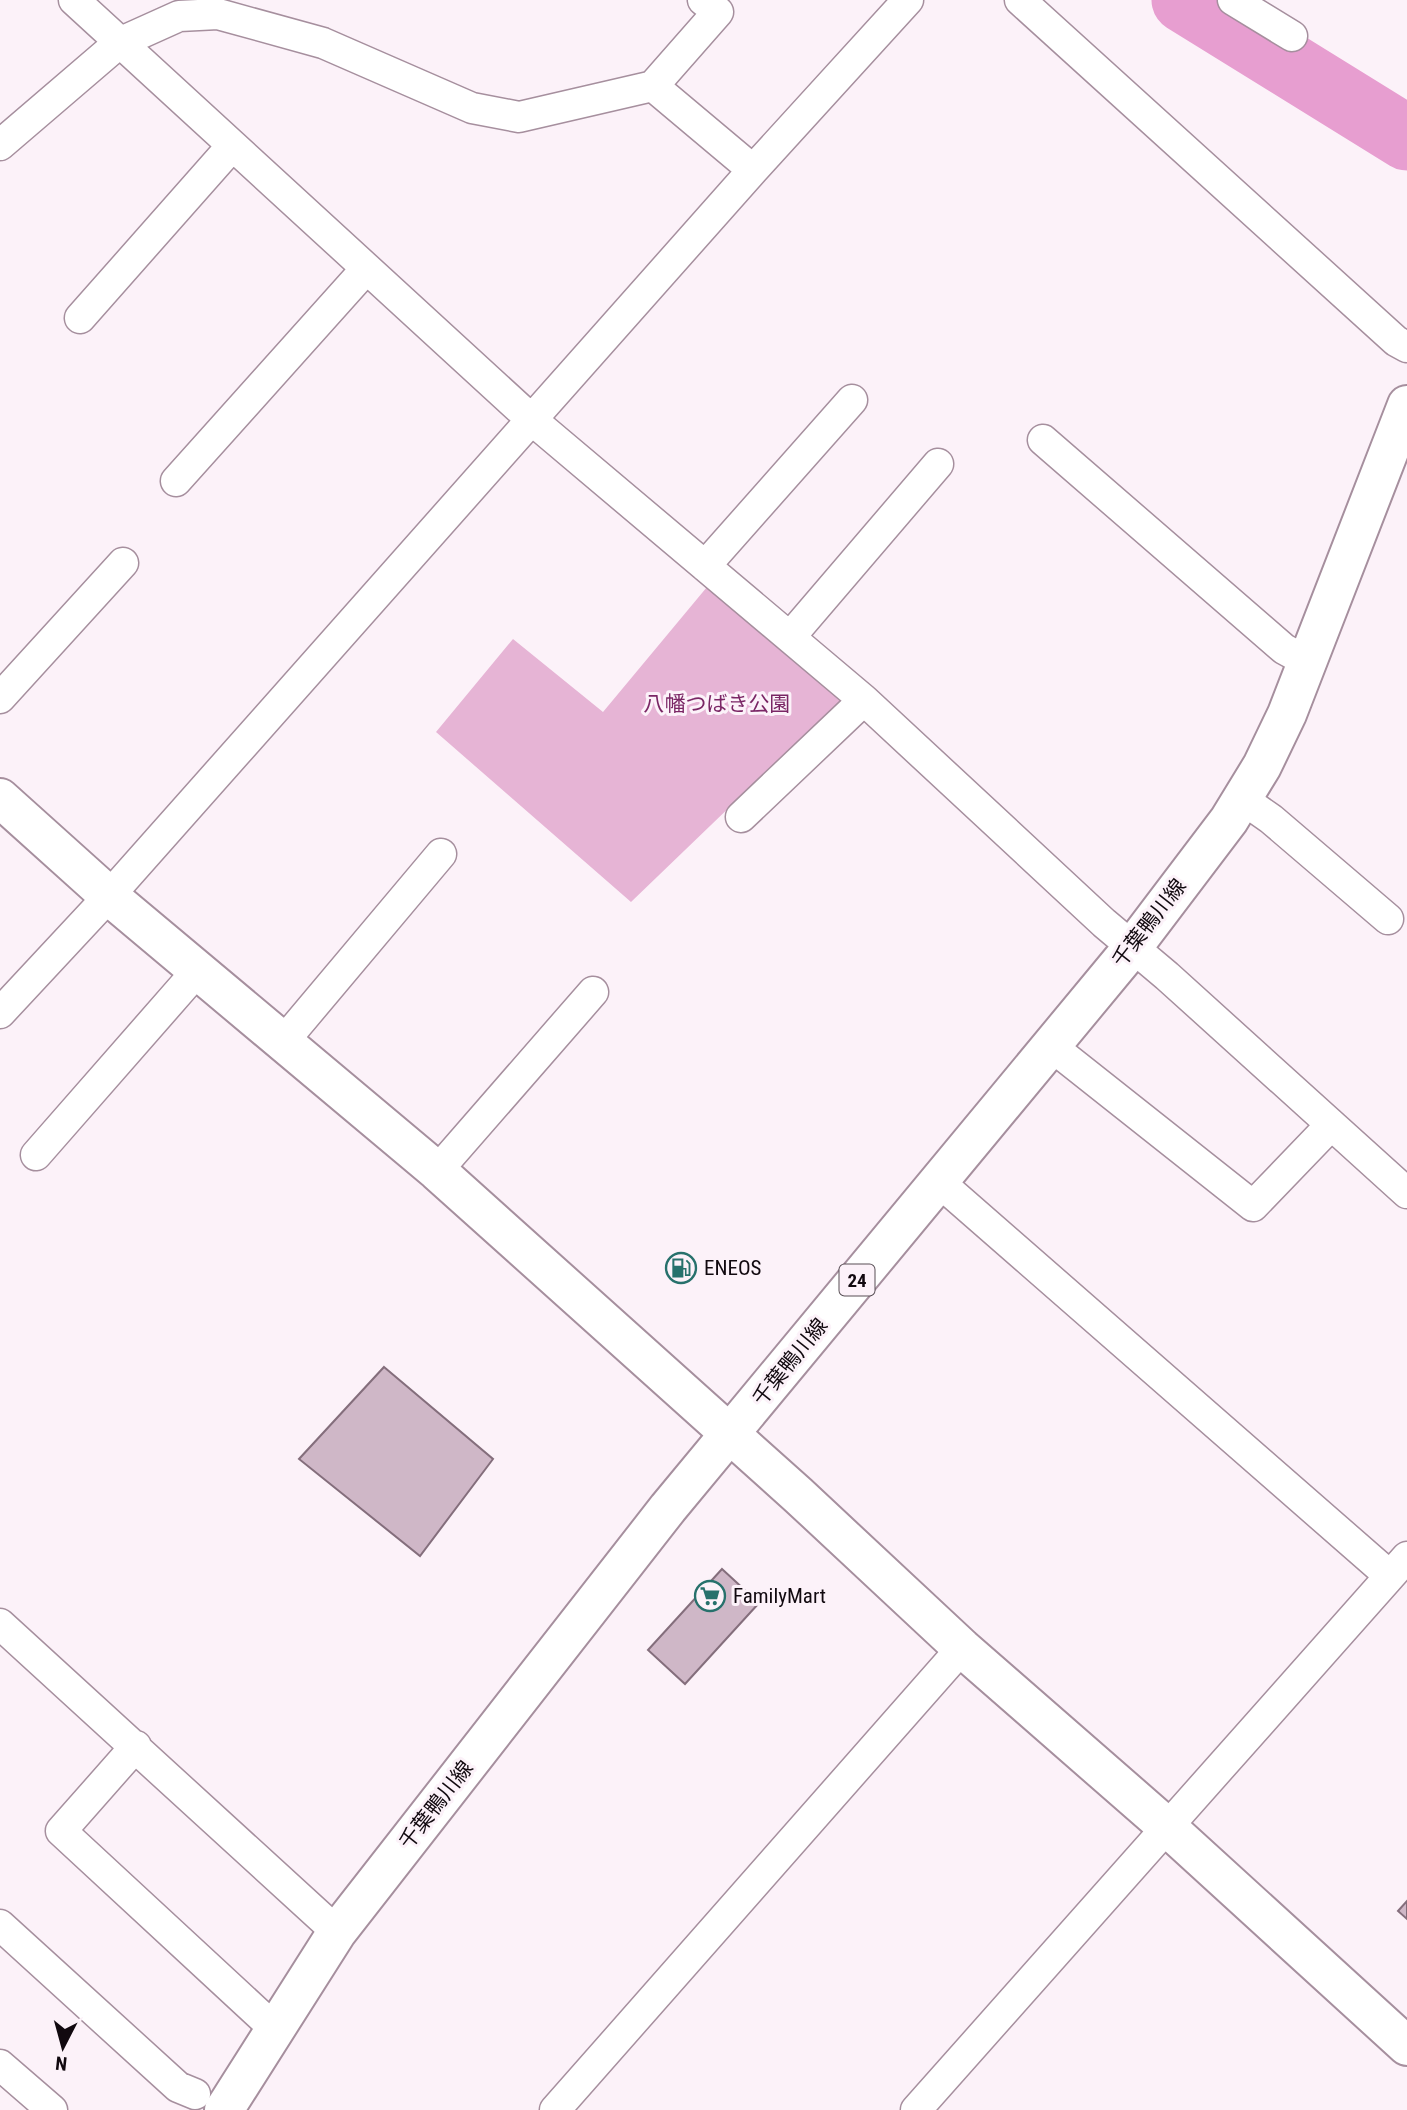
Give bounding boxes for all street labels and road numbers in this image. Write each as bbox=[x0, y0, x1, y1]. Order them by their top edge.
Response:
street label: 千葉鴨川線 bbox=[1107, 874, 1191, 972]
road number: 24 bbox=[840, 1264, 874, 1296]
street label: 千葉鴨川線 bbox=[748, 1314, 832, 1410]
street label: 千葉鴨川線 bbox=[394, 1756, 478, 1854]

